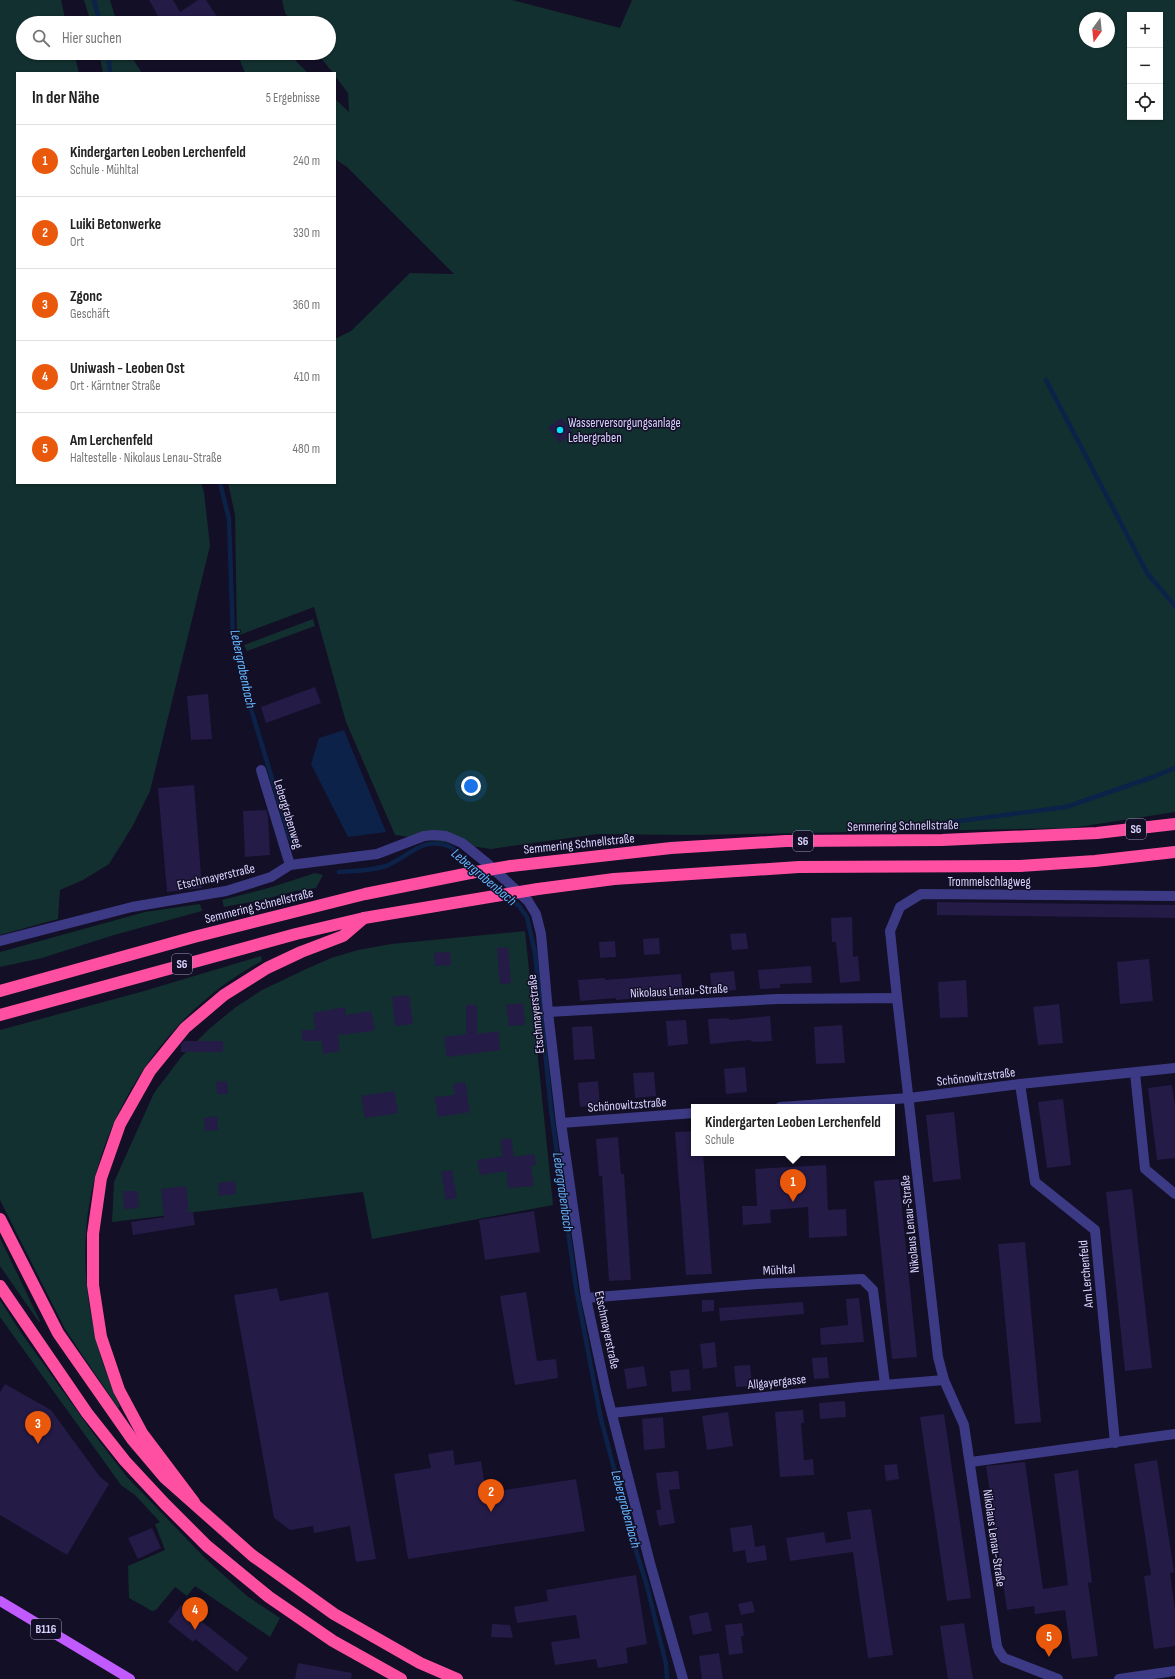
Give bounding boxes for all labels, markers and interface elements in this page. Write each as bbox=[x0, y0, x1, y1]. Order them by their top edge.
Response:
north arrow bbox=[1079, 12, 1115, 48]
map controls bbox=[1127, 12, 1163, 120]
button: + bbox=[1127, 12, 1163, 48]
search box bbox=[16, 16, 336, 60]
icon: search bbox=[30, 27, 52, 49]
text: Hier suchen bbox=[62, 29, 122, 48]
button: − bbox=[1127, 48, 1163, 84]
button: locate bbox=[1127, 84, 1163, 120]
text: In der Nähe bbox=[32, 88, 99, 108]
text: 5 Ergebnisse bbox=[266, 90, 320, 106]
text: Kindergarten Leoben Lerchenfeld bbox=[70, 143, 246, 162]
text: 1 bbox=[42, 153, 48, 169]
text: 240 m bbox=[293, 153, 320, 169]
text: Schule · Mühltal bbox=[70, 162, 139, 178]
text: Luiki Betonwerke bbox=[70, 215, 161, 234]
text: 2 bbox=[42, 225, 48, 241]
text: 330 m bbox=[293, 225, 320, 241]
text: Ort bbox=[70, 234, 84, 250]
text: Zgonc bbox=[70, 287, 102, 306]
text: 3 bbox=[42, 297, 48, 313]
text: 360 m bbox=[293, 297, 320, 313]
text: Geschäft bbox=[70, 306, 110, 322]
text: Uniwash - Leoben Ost bbox=[70, 359, 185, 378]
text: 4 bbox=[42, 369, 48, 385]
text: 410 m bbox=[294, 369, 320, 385]
text: Ort · Kärntner Straße bbox=[70, 378, 160, 394]
place label: Wasserversorgungsanlage Lebergraben bbox=[568, 415, 681, 446]
marker: Wasserversorgungsanlage Lebergraben bbox=[555, 425, 565, 435]
text: Am Lerchenfeld bbox=[70, 431, 153, 450]
text: 5 bbox=[42, 441, 48, 457]
text: 480 m bbox=[293, 441, 320, 457]
text: Haltestelle · Nikolaus Lenau-Straße bbox=[70, 450, 222, 466]
water label: Lebergrabenbach bbox=[226, 628, 260, 710]
your location bbox=[461, 776, 481, 796]
street label: Lebergrabenweg bbox=[270, 777, 306, 851]
street label: Semmering Schnellstraße bbox=[847, 817, 959, 835]
road number: S6 bbox=[1126, 819, 1146, 839]
street label: Semmering Schnellstraße bbox=[523, 830, 635, 858]
road number: S6 bbox=[793, 831, 813, 851]
water label: Lebergrabenbach bbox=[448, 845, 520, 909]
street label: Etschmayerstraße bbox=[175, 860, 257, 894]
street label: Trommelschlagweg bbox=[947, 874, 1031, 890]
street label: Semmering Schnellstraße bbox=[203, 885, 315, 927]
road number: S6 bbox=[172, 954, 192, 974]
street label: Etschmayerstraße bbox=[524, 974, 548, 1054]
street label: Nikolaus Lenau-Straße bbox=[630, 980, 728, 1002]
street label: Schönowitzstraße bbox=[936, 1064, 1016, 1090]
street label: Schönowitzstraße bbox=[587, 1094, 667, 1116]
popup bbox=[691, 1104, 895, 1156]
text: Kindergarten Leoben Lerchenfeld bbox=[705, 1113, 881, 1132]
text: Schule bbox=[705, 1132, 735, 1148]
water label: Lebergrabenbach bbox=[549, 1151, 577, 1233]
pin: 1 bbox=[780, 1169, 806, 1202]
street label: Nikolaus Lenau-Straße bbox=[897, 1174, 923, 1274]
street label: Am Lerchenfeld bbox=[1075, 1240, 1097, 1309]
street label: Mühltal bbox=[762, 1261, 796, 1279]
street label: Etschmayerstraße bbox=[591, 1289, 623, 1371]
street label: Allgayergasse bbox=[746, 1371, 807, 1393]
pin: 3 bbox=[25, 1411, 51, 1444]
water label: Lebergrabenbach bbox=[607, 1468, 645, 1550]
pin: 2 bbox=[478, 1479, 504, 1512]
street label: Nikolaus Lenau-Straße bbox=[979, 1488, 1009, 1588]
pin: 4 bbox=[182, 1597, 208, 1630]
road number: B116 bbox=[31, 1619, 61, 1639]
pin: 5 bbox=[1036, 1624, 1062, 1657]

